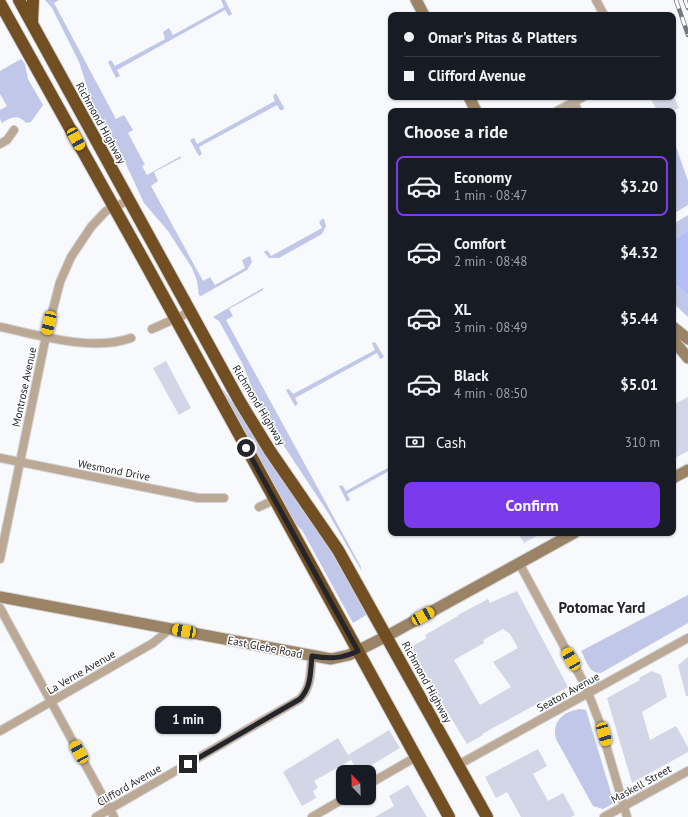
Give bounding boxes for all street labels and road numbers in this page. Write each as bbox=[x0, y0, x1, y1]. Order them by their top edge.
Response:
street label: Richmond Highway bbox=[73, 80, 130, 167]
street label: Montrose Avenue bbox=[9, 345, 39, 428]
street label: Richmond Highway bbox=[230, 362, 289, 448]
street label: Wesmond Drive bbox=[77, 456, 152, 484]
street label: East Glebe Road bbox=[226, 633, 304, 661]
street label: Richmond Highway bbox=[399, 639, 456, 726]
street label: La Verne Avenue bbox=[44, 646, 118, 697]
street label: Seaton Avenue bbox=[534, 669, 602, 715]
street label: Clifford Avenue bbox=[94, 761, 164, 809]
street label: Maskell Street bbox=[608, 762, 674, 806]

